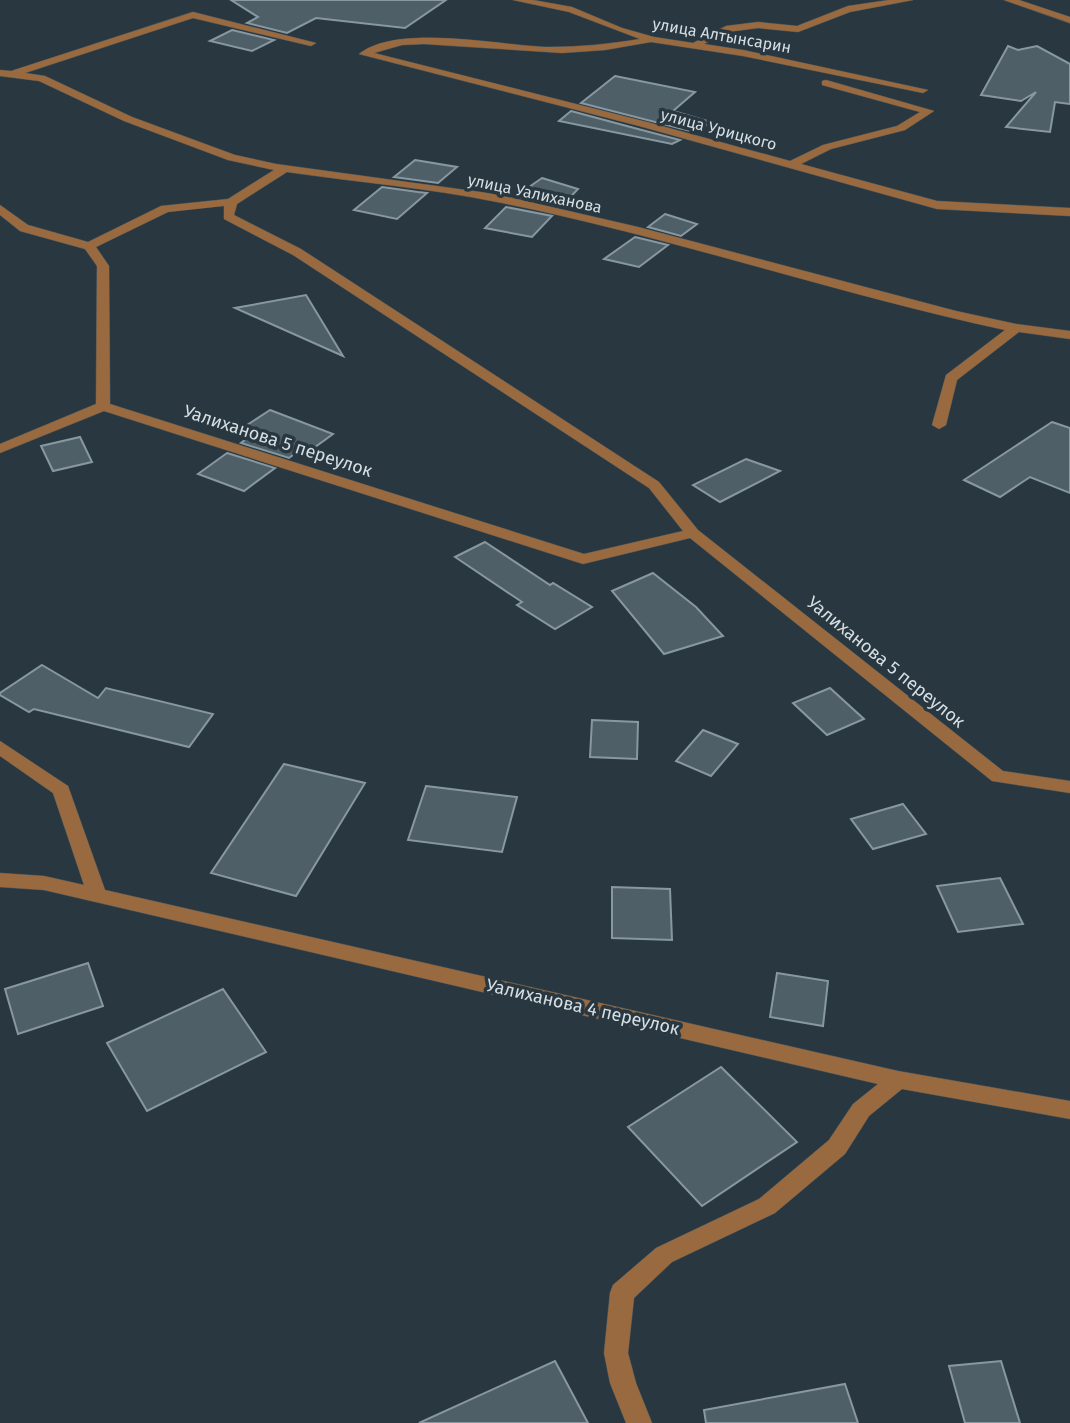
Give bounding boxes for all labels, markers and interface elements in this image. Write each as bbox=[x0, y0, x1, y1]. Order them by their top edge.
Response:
street label: улица Алтынсарин bbox=[651, 14, 793, 57]
street label: улица Урицкого bbox=[659, 105, 779, 154]
street label: улица Уалиханова bbox=[466, 170, 604, 217]
street label: Уалиханова 5 переулок bbox=[181, 400, 376, 482]
street label: Уалиханова 5 переулок bbox=[802, 591, 970, 733]
street label: Уалиханова 4 переулок bbox=[484, 974, 682, 1040]

